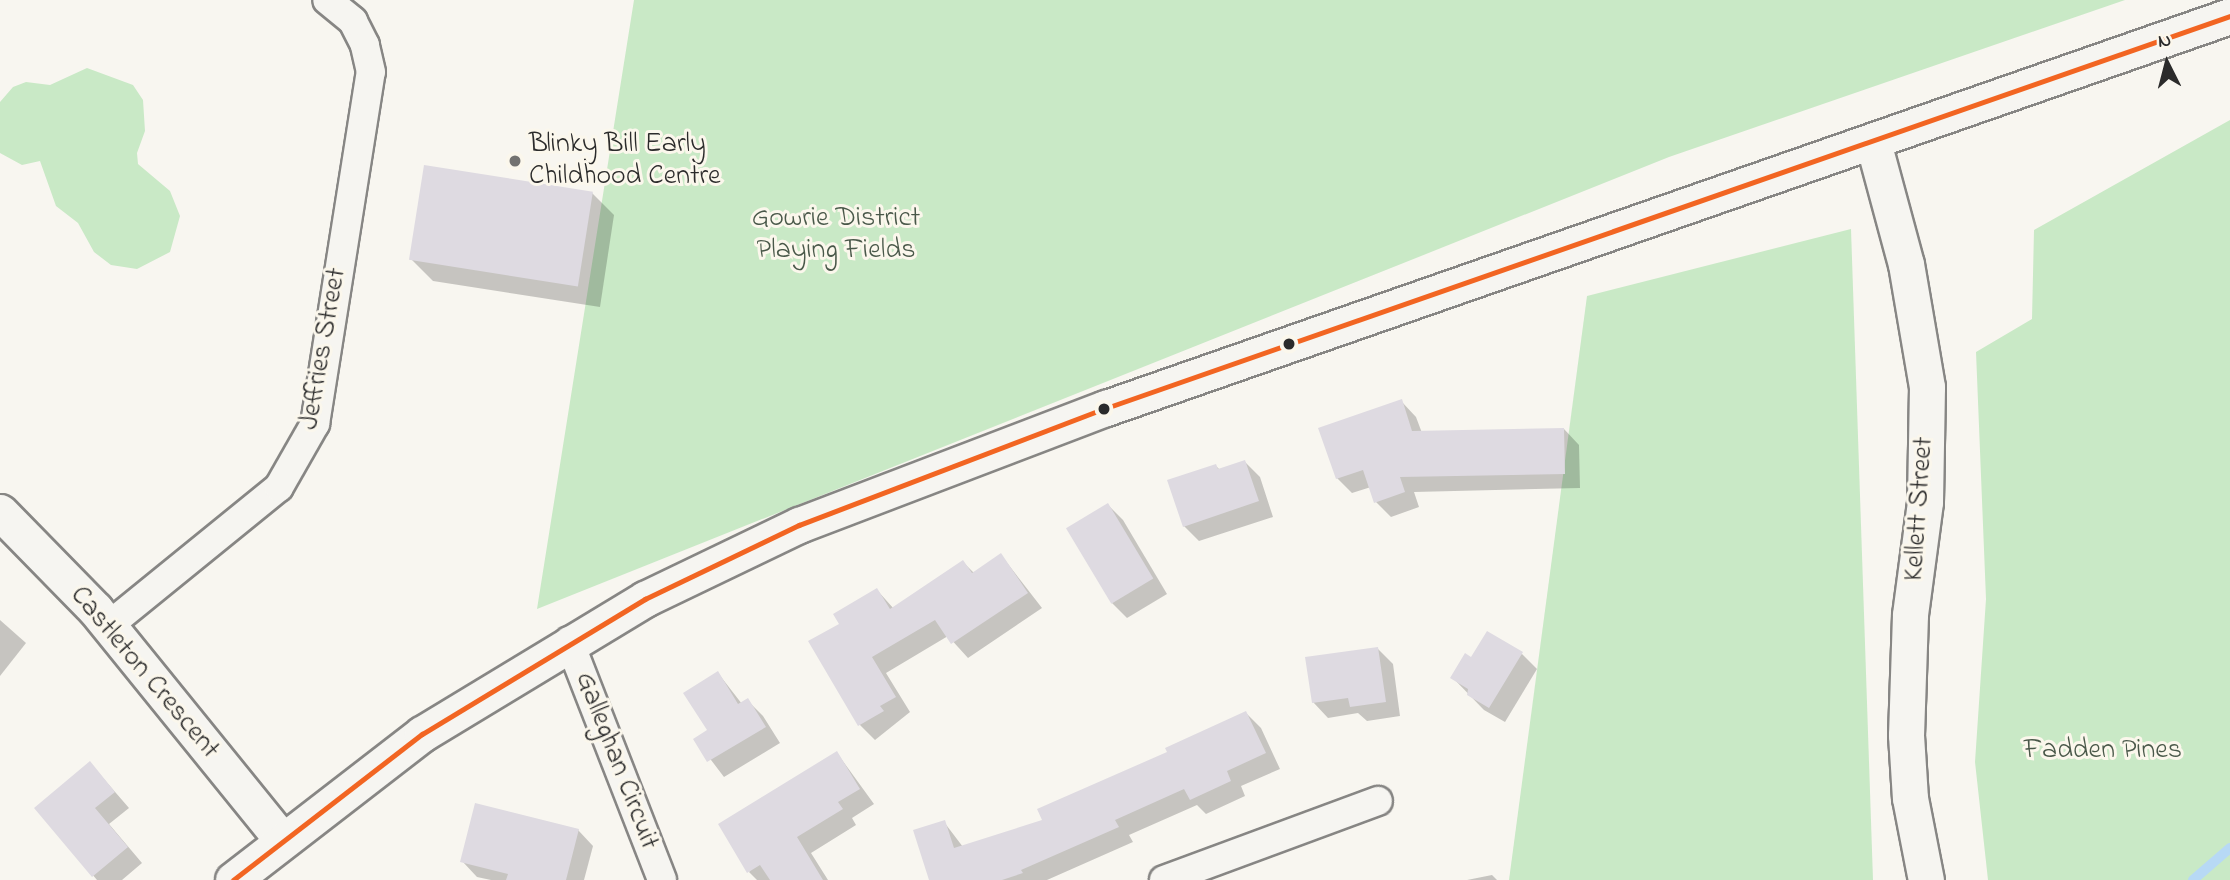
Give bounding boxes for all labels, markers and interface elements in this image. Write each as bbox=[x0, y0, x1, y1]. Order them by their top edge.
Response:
north arrow bbox=[2132, 28, 2202, 98]
text: N bbox=[2157, 28, 2173, 56]
place label: Blinky Bill Early Childhood Centre bbox=[529, 128, 721, 194]
marker: Blinky Bill Early Childhood Centre bbox=[507, 153, 523, 169]
park label: Gowrie District Playing Fields bbox=[752, 202, 920, 268]
street label: Jeffries Street bbox=[293, 266, 355, 432]
unlabelled marker bbox=[1282, 337, 1296, 351]
unlabelled marker bbox=[1097, 402, 1111, 416]
street label: Kellett Street bbox=[1898, 436, 1942, 582]
street label: Castleton Crescent bbox=[62, 580, 226, 766]
street label: Galleghan Circuit bbox=[567, 668, 665, 854]
park label: Fadden Pines bbox=[2024, 734, 2182, 768]

